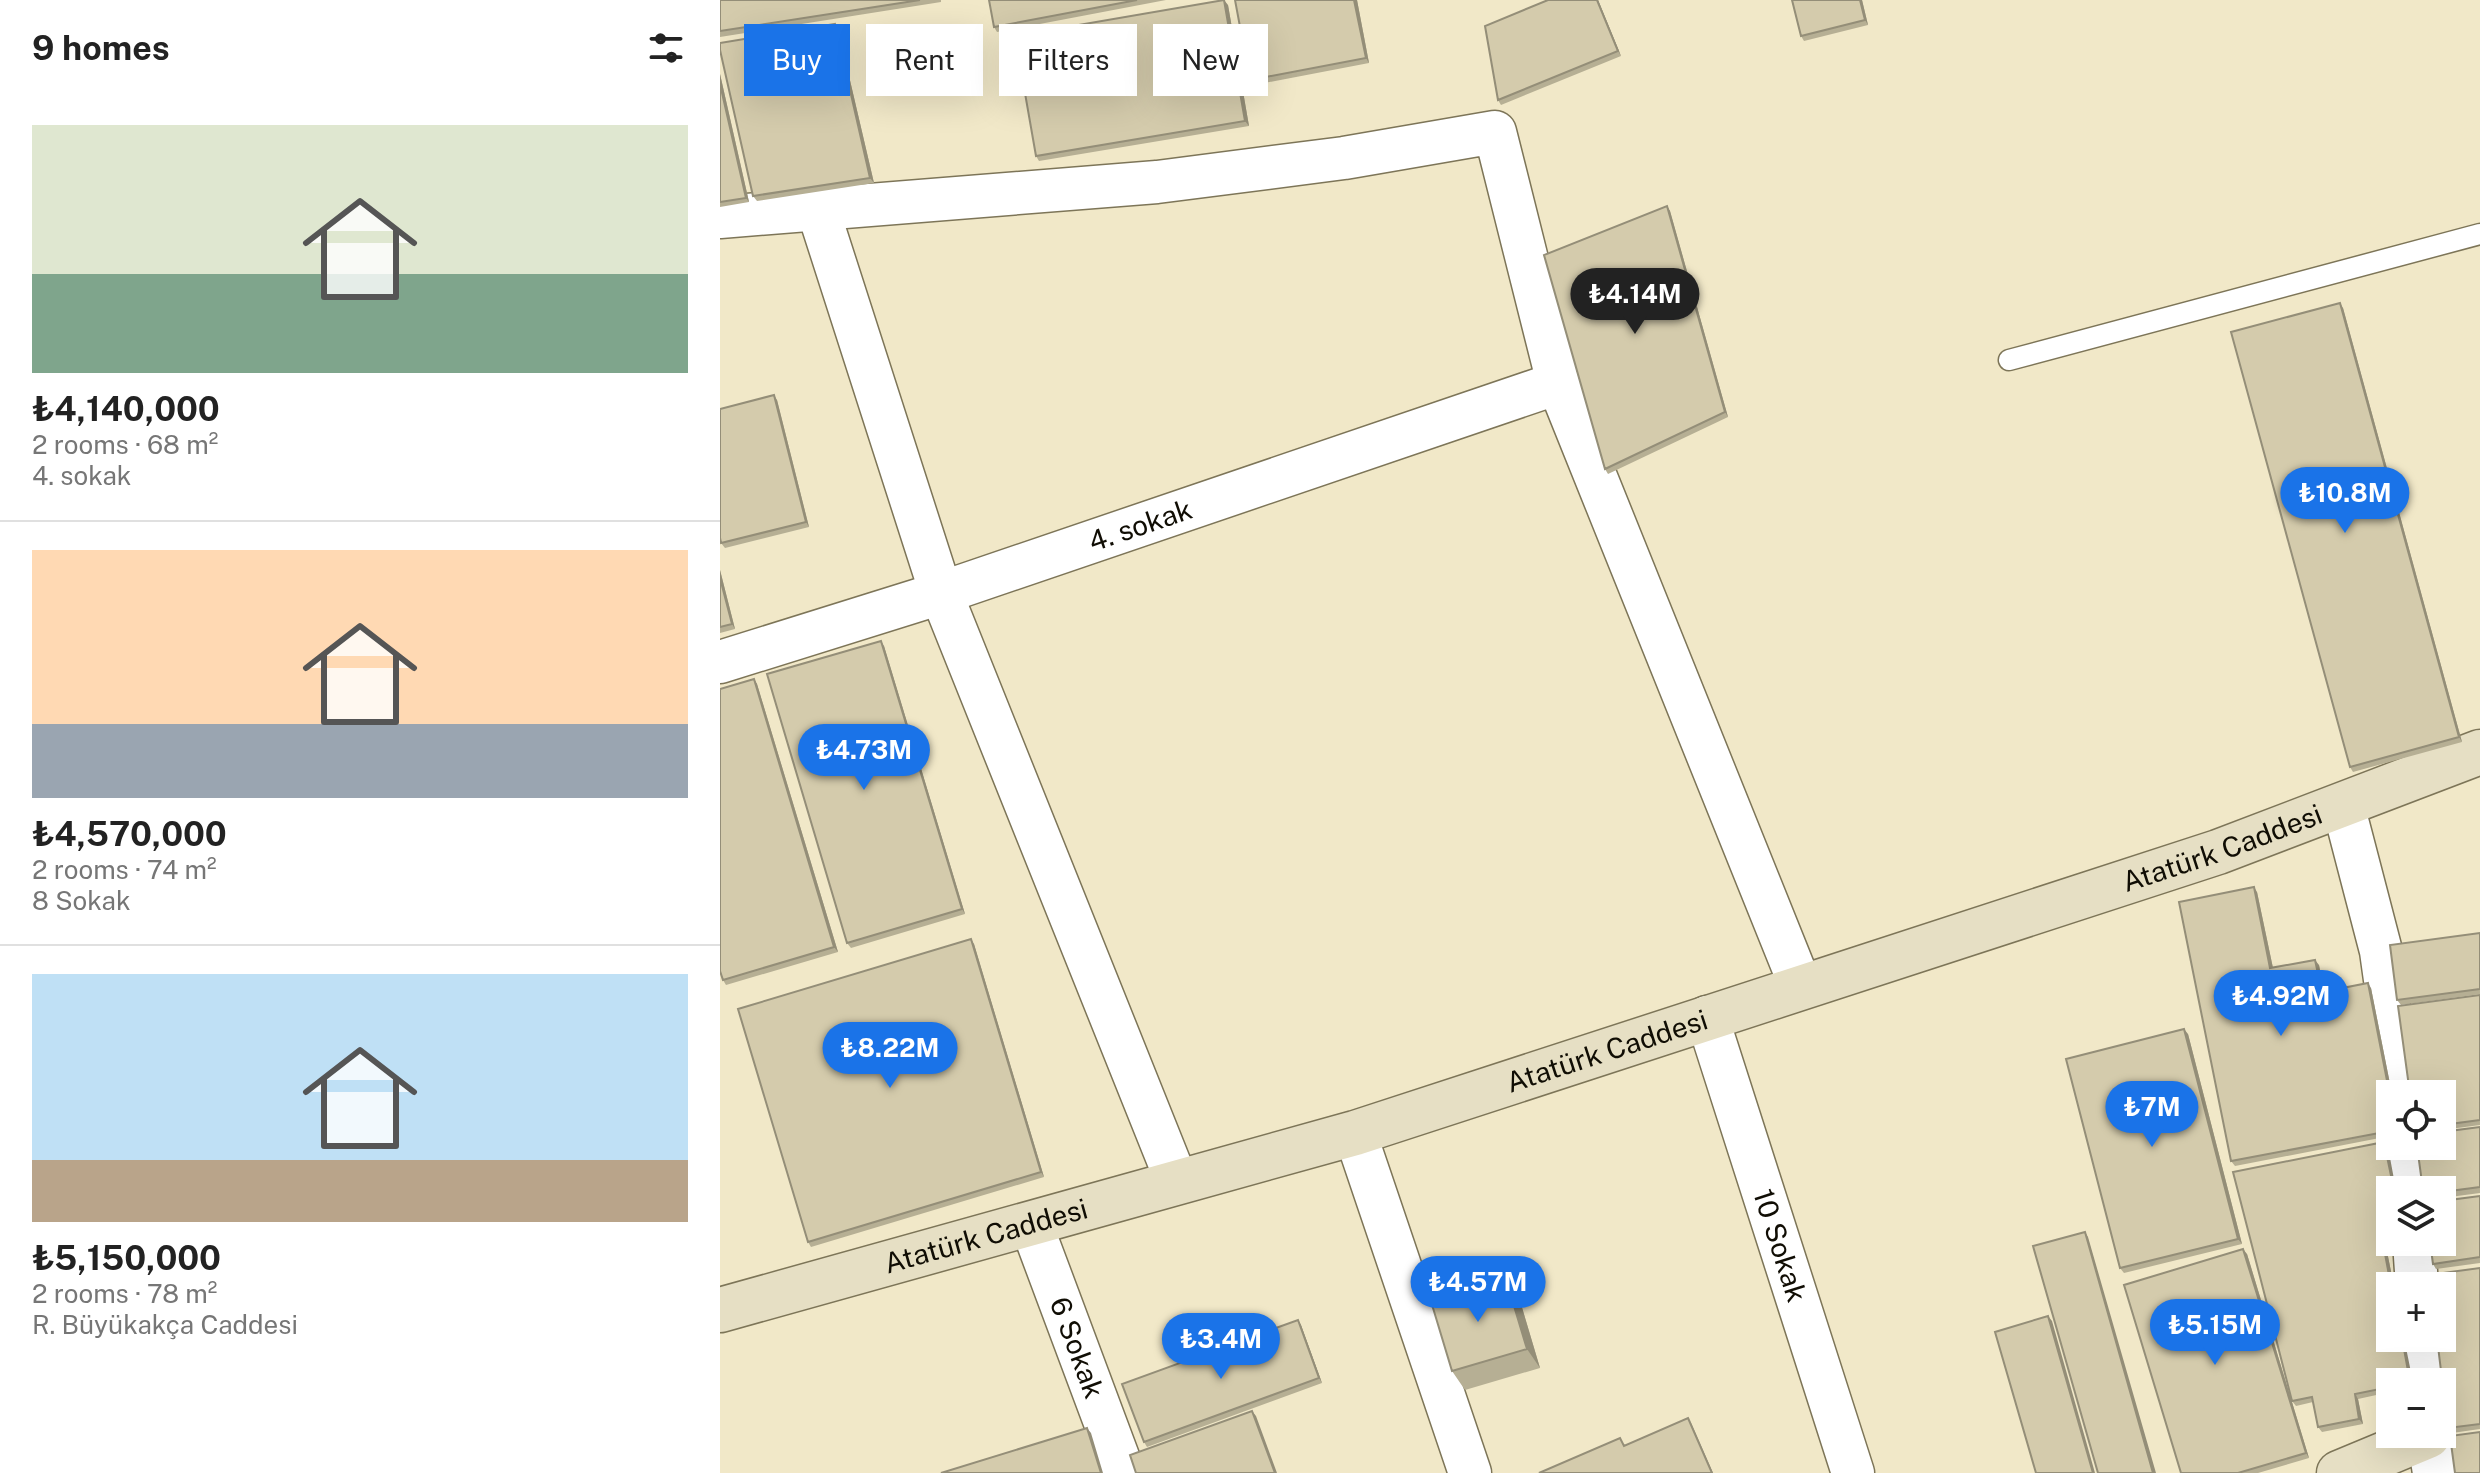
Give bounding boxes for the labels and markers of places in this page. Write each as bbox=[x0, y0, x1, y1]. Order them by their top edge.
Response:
pin: ₺4.14M bbox=[1570, 268, 1700, 336]
pin: ₺10.8M bbox=[2280, 467, 2410, 535]
pin: ₺4.73M bbox=[799, 724, 929, 792]
pin: ₺4.92M bbox=[2216, 970, 2346, 1038]
pin: ₺8.22M bbox=[825, 1022, 955, 1090]
pin: ₺7M bbox=[2113, 1081, 2191, 1149]
pin: ₺4.57M bbox=[1413, 1256, 1543, 1324]
pin: ₺5.15M bbox=[2150, 1299, 2280, 1367]
pin: ₺3.4M bbox=[1165, 1313, 1277, 1381]

